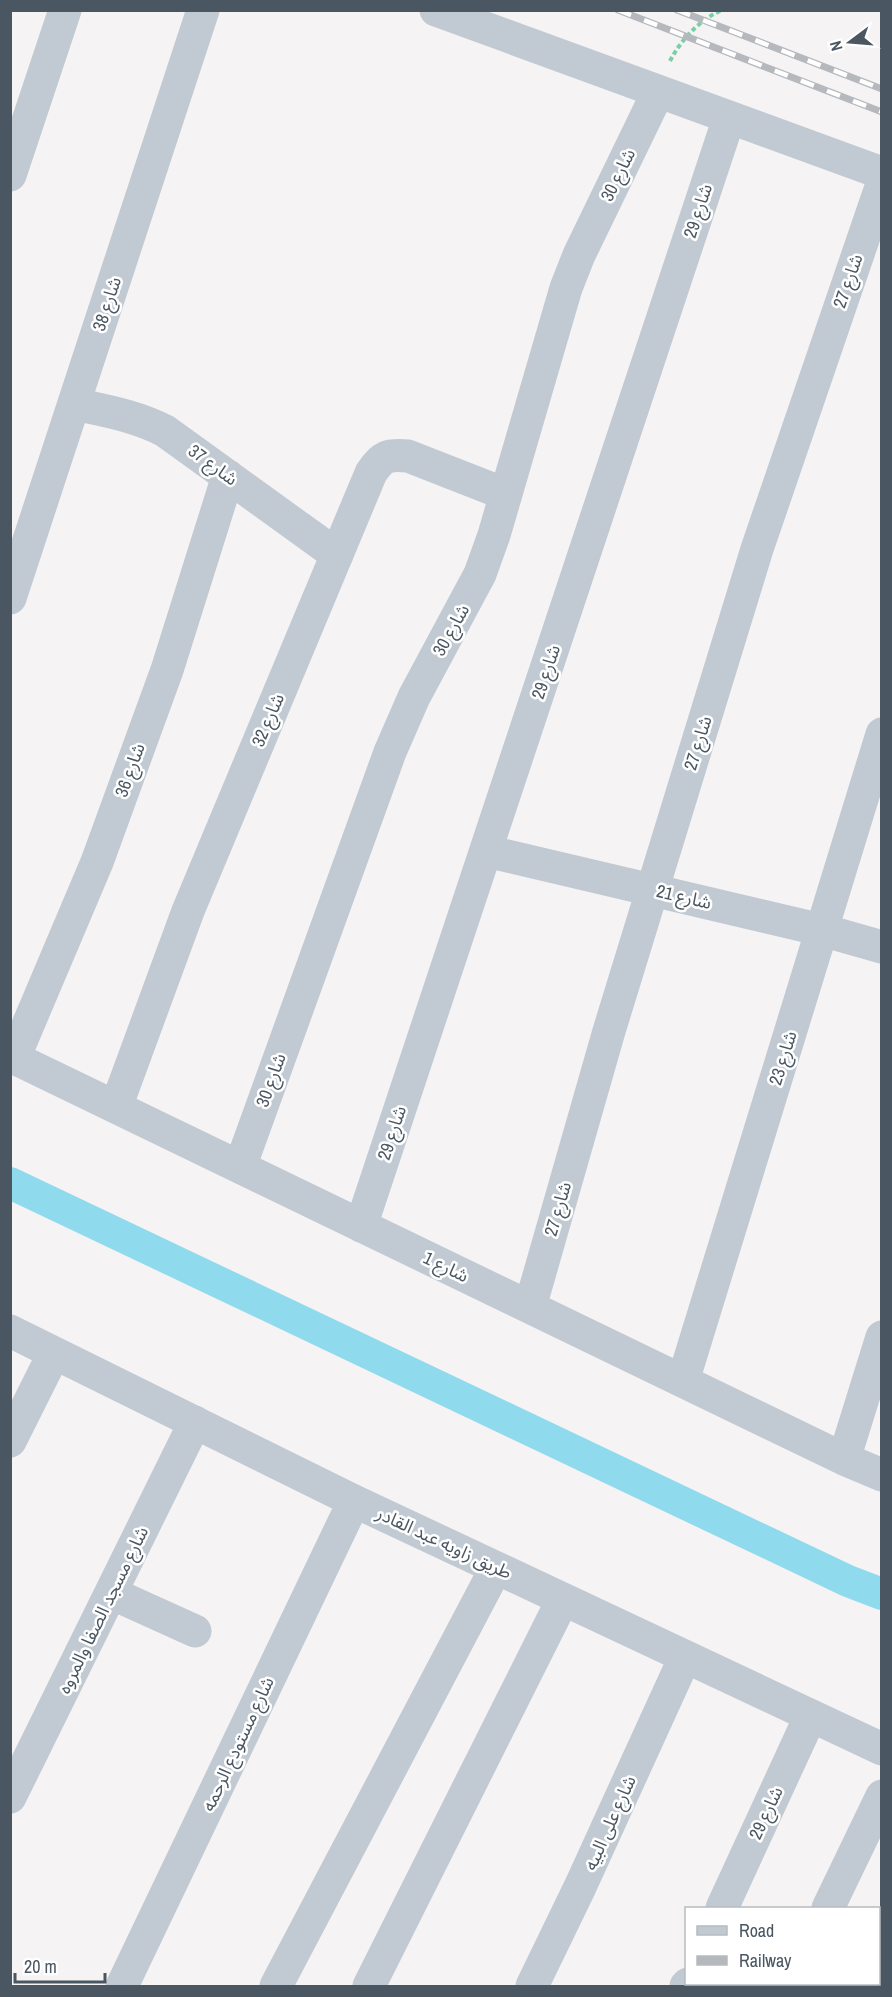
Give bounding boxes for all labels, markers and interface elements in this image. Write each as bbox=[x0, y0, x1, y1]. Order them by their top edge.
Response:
north arrow bbox=[820, 12, 880, 72]
text: N bbox=[824, 39, 847, 54]
street label: شارع 30 bbox=[594, 144, 643, 206]
street label: شارع 29 bbox=[677, 181, 720, 242]
street label: شارع 27 bbox=[827, 250, 870, 312]
street label: شارع 38 bbox=[86, 274, 129, 335]
street label: شارع 37 bbox=[182, 438, 243, 493]
street label: شارع 30 bbox=[426, 599, 477, 661]
street label: شارع 29 bbox=[525, 642, 568, 703]
street label: شارع 32 bbox=[245, 689, 292, 751]
street label: شارع 27 bbox=[677, 713, 720, 774]
street label: شارع 36 bbox=[108, 739, 153, 801]
street label: شارع 21 bbox=[654, 878, 714, 917]
street label: شارع 23 bbox=[762, 1028, 805, 1089]
street label: شارع 30 bbox=[249, 1049, 294, 1111]
street label: شارع 29 bbox=[371, 1103, 414, 1164]
street label: شارع 27 bbox=[538, 1179, 579, 1240]
street label: شارع 1 bbox=[419, 1245, 473, 1290]
street label: طريق زاويه عبد القادر bbox=[372, 1500, 516, 1585]
street label: شارع مسجد الصفا والمروه bbox=[51, 1522, 156, 1698]
street label: شارع مستودع الرحمه bbox=[195, 1672, 282, 1816]
street label: شارع على البيه bbox=[577, 1771, 643, 1875]
street label: شارع 29 bbox=[742, 1782, 790, 1844]
legend bbox=[685, 1907, 880, 1985]
text: Road bbox=[739, 1918, 774, 1943]
scale bar bbox=[15, 1946, 105, 1984]
text: Railway bbox=[739, 1948, 792, 1973]
text: 20 m bbox=[24, 1954, 57, 1979]

